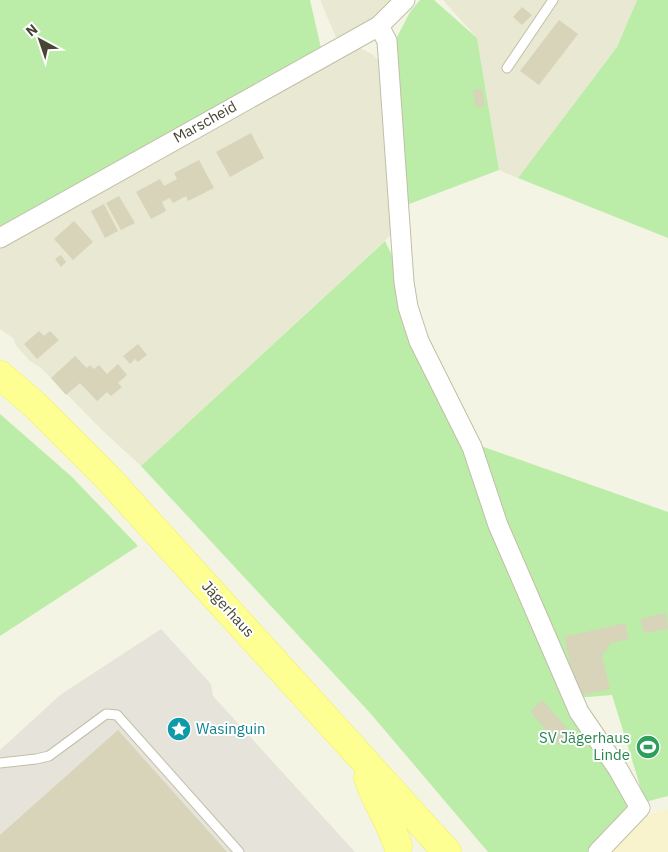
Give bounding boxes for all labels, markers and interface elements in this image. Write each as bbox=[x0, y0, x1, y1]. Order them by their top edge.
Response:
north arrow bbox=[15, 15, 65, 65]
text: N bbox=[22, 20, 41, 40]
street label: Marscheid bbox=[170, 96, 240, 147]
street label: Jägerhaus bbox=[198, 576, 259, 641]
place icon: Wasinguin bbox=[166, 716, 192, 742]
place label: Wasinguin bbox=[196, 719, 265, 738]
place label: SV Jägerhaus Linde bbox=[539, 728, 630, 764]
sports icon: SV Jägerhaus Linde bbox=[635, 734, 661, 760]

